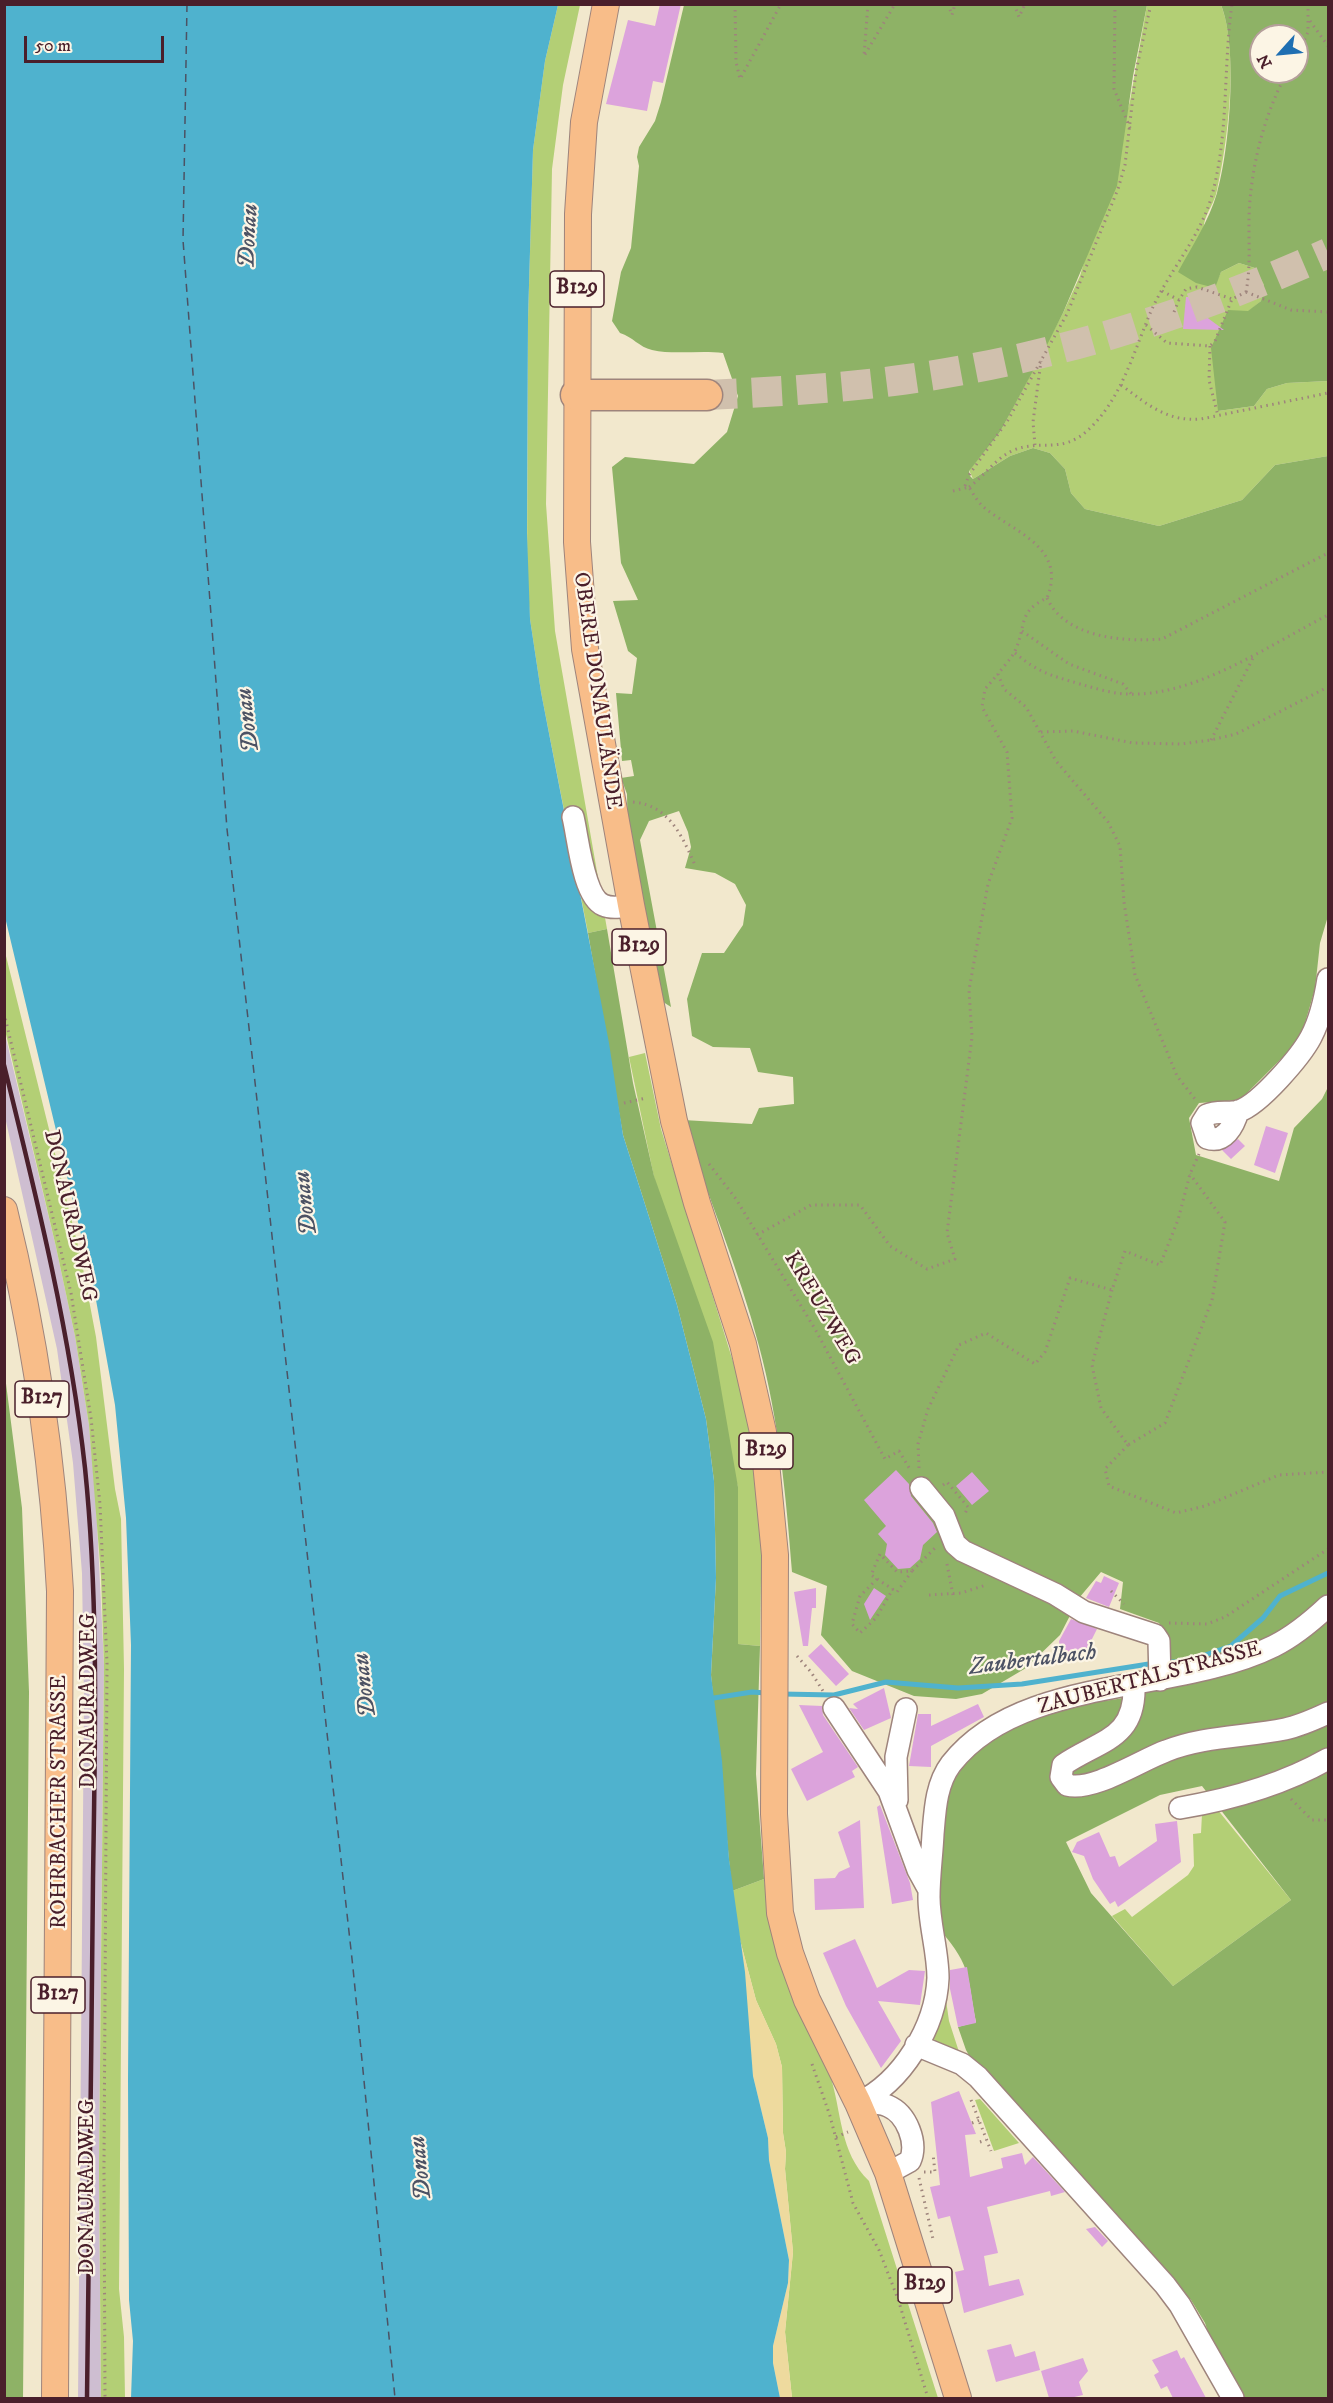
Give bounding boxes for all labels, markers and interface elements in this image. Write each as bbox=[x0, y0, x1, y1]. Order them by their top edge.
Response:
scale bar bbox=[27, 24, 166, 62]
north arrow bbox=[1249, 24, 1309, 84]
text: 50 m bbox=[35, 35, 71, 57]
text: N bbox=[1253, 51, 1277, 72]
water label: Donau bbox=[234, 203, 266, 269]
road number: B129 bbox=[550, 271, 604, 307]
street label: OBERE DONAULÄNDE bbox=[566, 571, 626, 811]
water label: Donau bbox=[231, 686, 267, 754]
road number: B129 bbox=[612, 929, 666, 965]
street label: DONAURADWEG bbox=[36, 1127, 102, 1305]
water label: Donau bbox=[289, 1169, 325, 1237]
street label: KREUZWEG bbox=[777, 1247, 865, 1371]
road number: B127 bbox=[15, 1381, 69, 1417]
road number: B129 bbox=[739, 1433, 793, 1469]
street label: DONAURADWEG bbox=[76, 1613, 102, 1789]
street label: ZAUBERTALSTRASSE bbox=[1035, 1636, 1265, 1722]
water label: Zaubertalbach bbox=[968, 1639, 1098, 1683]
water label: Donau bbox=[348, 1651, 384, 1719]
street label: ROHRBACHER STRASSE bbox=[47, 1675, 73, 1929]
road number: B127 bbox=[31, 1977, 85, 2013]
street label: DONAURADWEG bbox=[75, 2099, 101, 2275]
water label: Donau bbox=[404, 2134, 440, 2202]
road number: B129 bbox=[898, 2267, 952, 2303]

